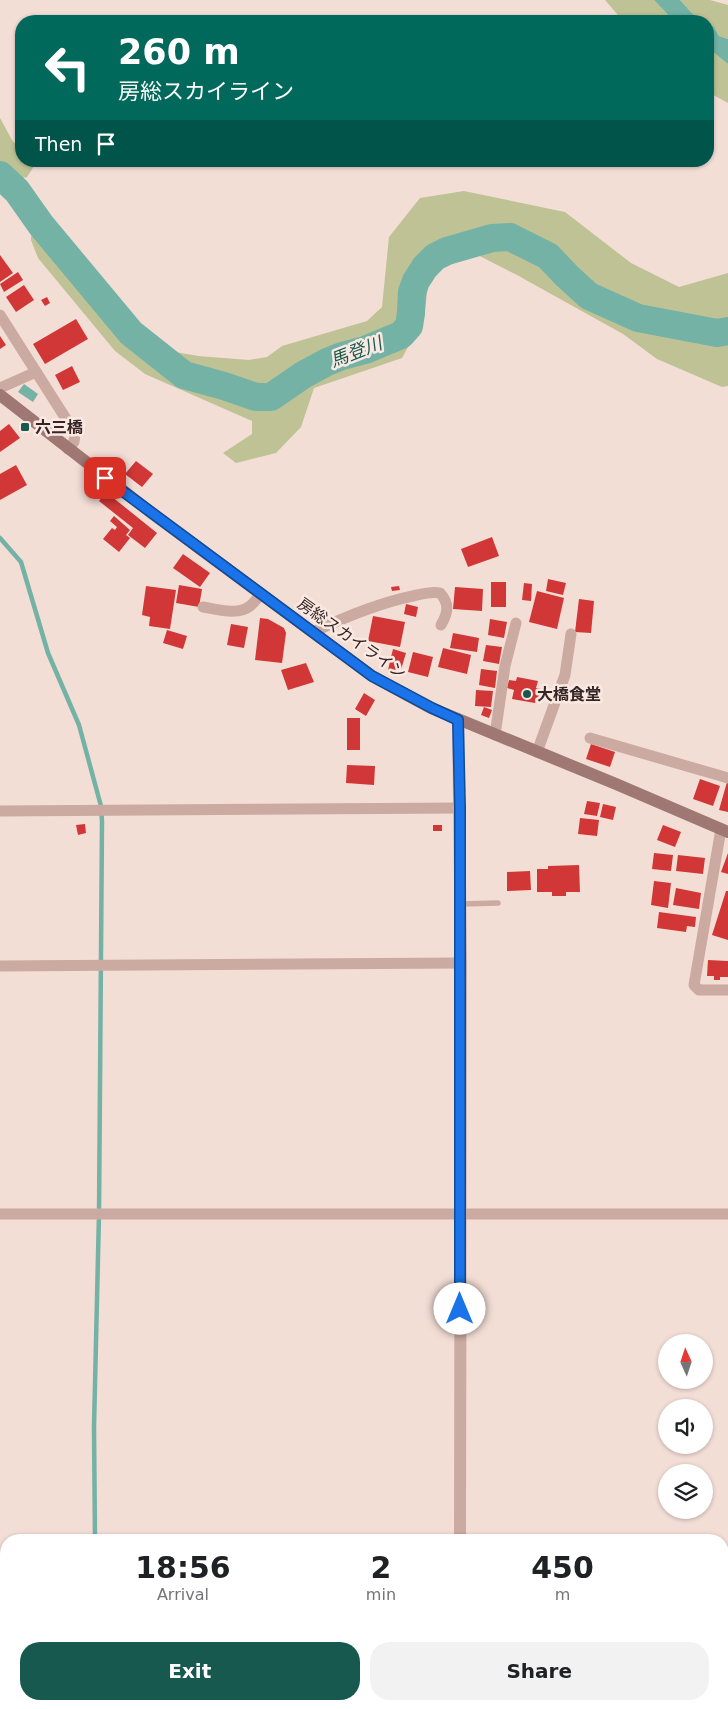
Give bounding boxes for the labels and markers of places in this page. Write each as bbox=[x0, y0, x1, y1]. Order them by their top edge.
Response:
place label: 六三橋 bbox=[35, 418, 83, 437]
marker: 六三橋 bbox=[19, 421, 31, 433]
pin bbox=[84, 457, 126, 499]
place label: 大橋食堂 bbox=[537, 685, 601, 704]
marker: 大橋食堂 bbox=[521, 688, 533, 700]

